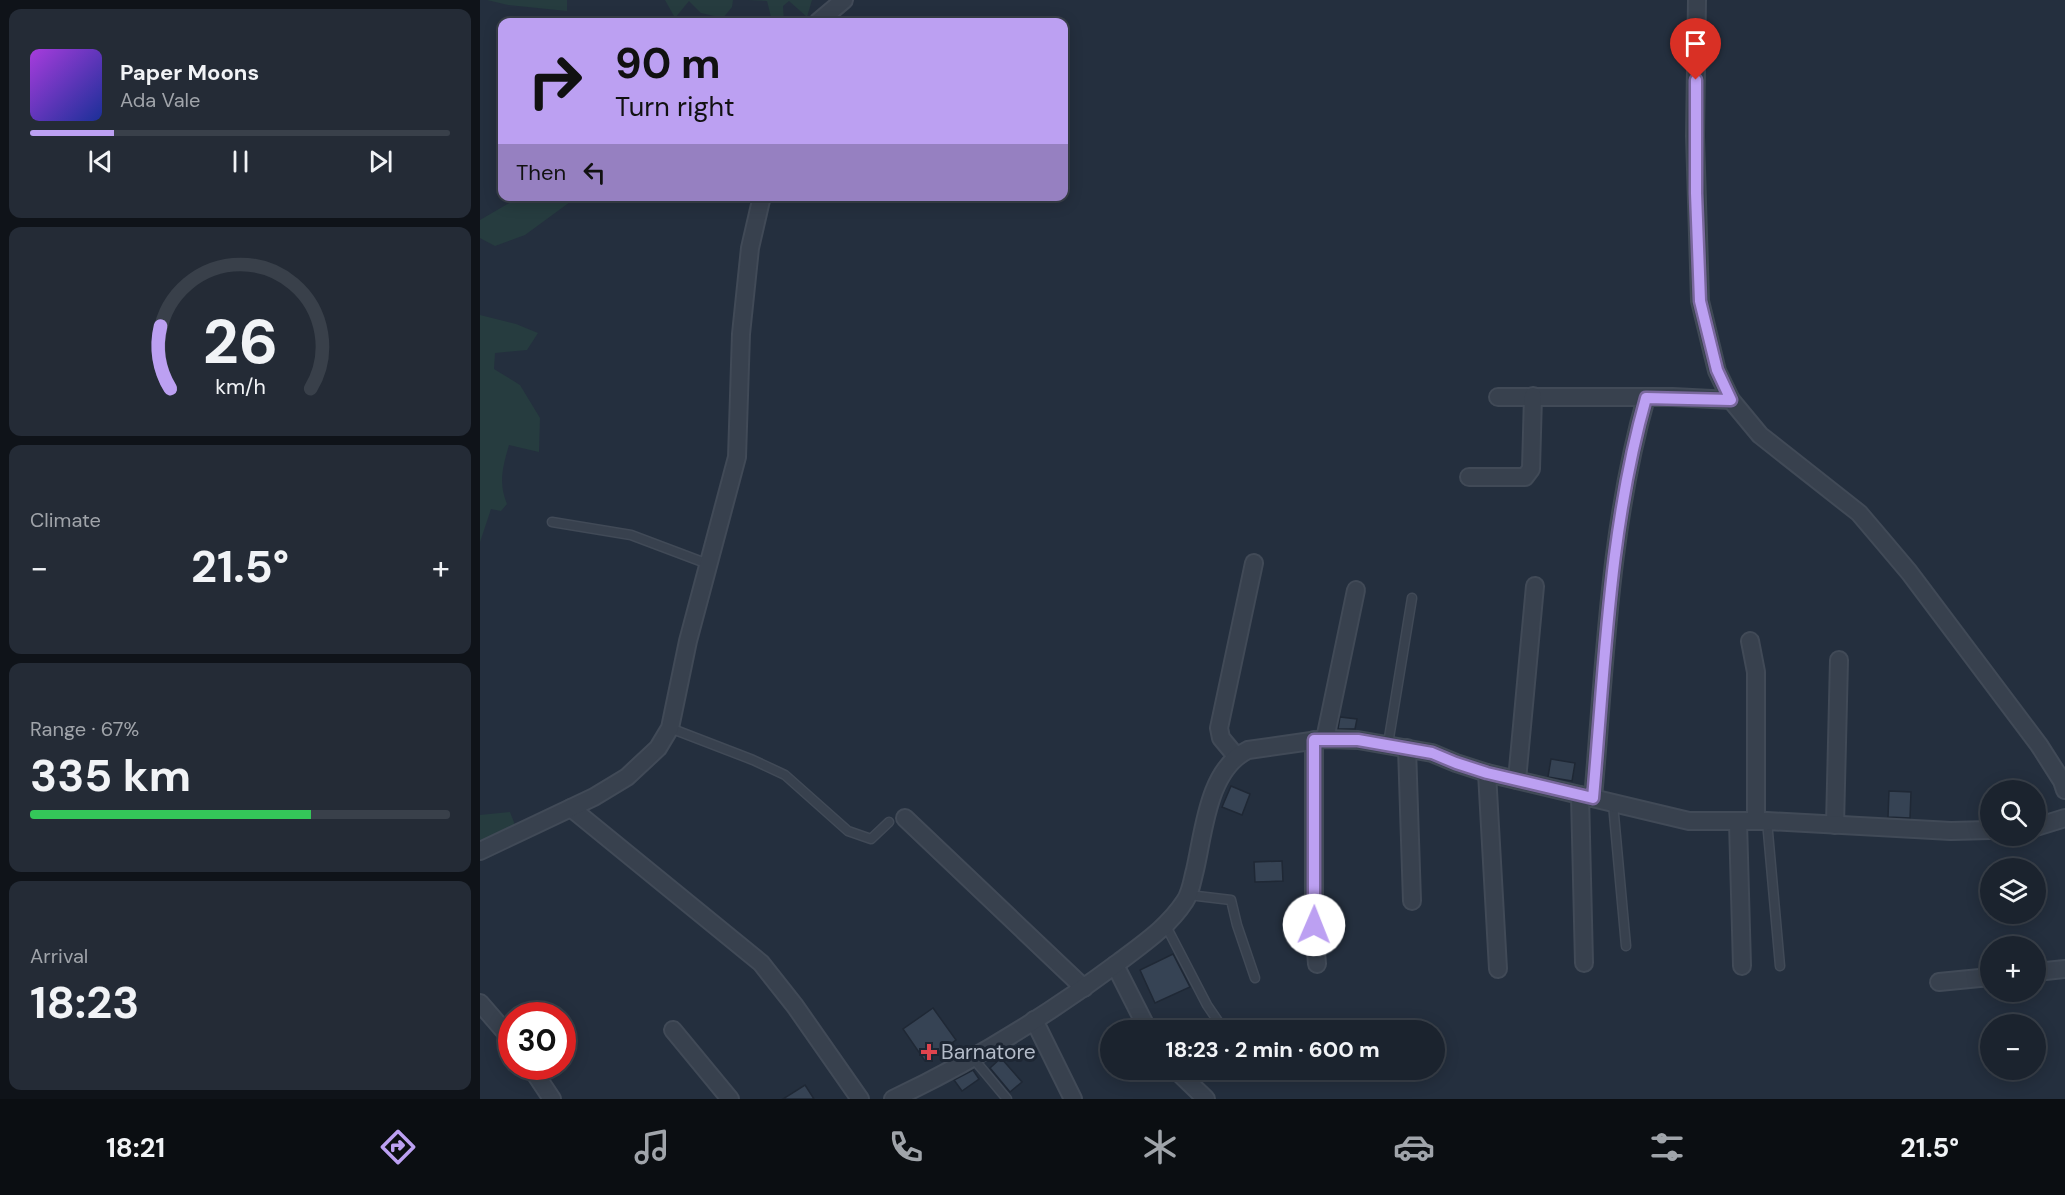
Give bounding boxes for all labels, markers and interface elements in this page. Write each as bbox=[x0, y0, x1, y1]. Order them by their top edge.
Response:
pin bbox=[1670, 18, 1721, 80]
icon: arrive bbox=[1679, 27, 1712, 60]
text: 90 m bbox=[615, 36, 721, 91]
icon: right bbox=[516, 42, 594, 120]
text: Paper Moons bbox=[120, 58, 259, 87]
text: Ada Vale bbox=[120, 87, 200, 113]
text: Turn right bbox=[615, 89, 735, 124]
icon: previous bbox=[84, 145, 117, 178]
icon: pause bbox=[224, 145, 257, 178]
icon: next bbox=[364, 145, 397, 178]
icon: left bbox=[578, 156, 611, 189]
text: Then bbox=[516, 158, 566, 187]
text: 26 bbox=[202, 301, 278, 382]
text: km/h bbox=[215, 373, 265, 401]
text: Climate bbox=[30, 507, 101, 533]
text: 21.5° bbox=[191, 537, 289, 596]
text: − bbox=[30, 546, 48, 589]
text: + bbox=[432, 546, 450, 589]
text: Range · 67% bbox=[30, 716, 139, 742]
text: 335 km bbox=[30, 746, 191, 805]
map controls bbox=[1980, 780, 2046, 1080]
button: search bbox=[1980, 780, 2046, 846]
button: layers bbox=[1980, 858, 2046, 924]
position arrow bbox=[1282, 893, 1346, 957]
button: + bbox=[1980, 936, 2046, 1002]
text: Arrival bbox=[30, 943, 88, 969]
text: 18:23 bbox=[30, 973, 139, 1032]
speed limit sign: 30 bbox=[498, 1002, 576, 1080]
button: − bbox=[1980, 1014, 2046, 1080]
text: 18:23 · 2 min · 600 m bbox=[1165, 1035, 1380, 1064]
place label: Barnatore bbox=[941, 1038, 1036, 1066]
marker: Barnatore bbox=[922, 1045, 936, 1059]
icon: directions bbox=[377, 1126, 419, 1168]
icon: music bbox=[631, 1126, 673, 1168]
icon: phone bbox=[885, 1126, 927, 1168]
icon: climate bbox=[1139, 1126, 1181, 1168]
icon: car bbox=[1393, 1126, 1435, 1168]
icon: filters bbox=[1646, 1126, 1688, 1168]
text: 18:21 bbox=[106, 1130, 165, 1165]
text: 21.5° bbox=[1900, 1130, 1959, 1165]

